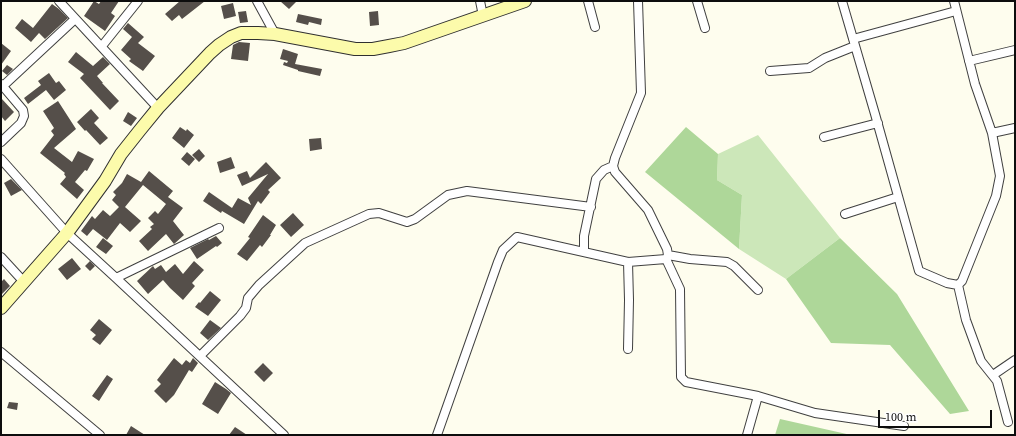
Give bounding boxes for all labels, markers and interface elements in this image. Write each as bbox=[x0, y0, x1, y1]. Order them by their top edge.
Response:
scale bar bbox=[880, 402, 994, 428]
text: 100 m bbox=[885, 409, 917, 425]

